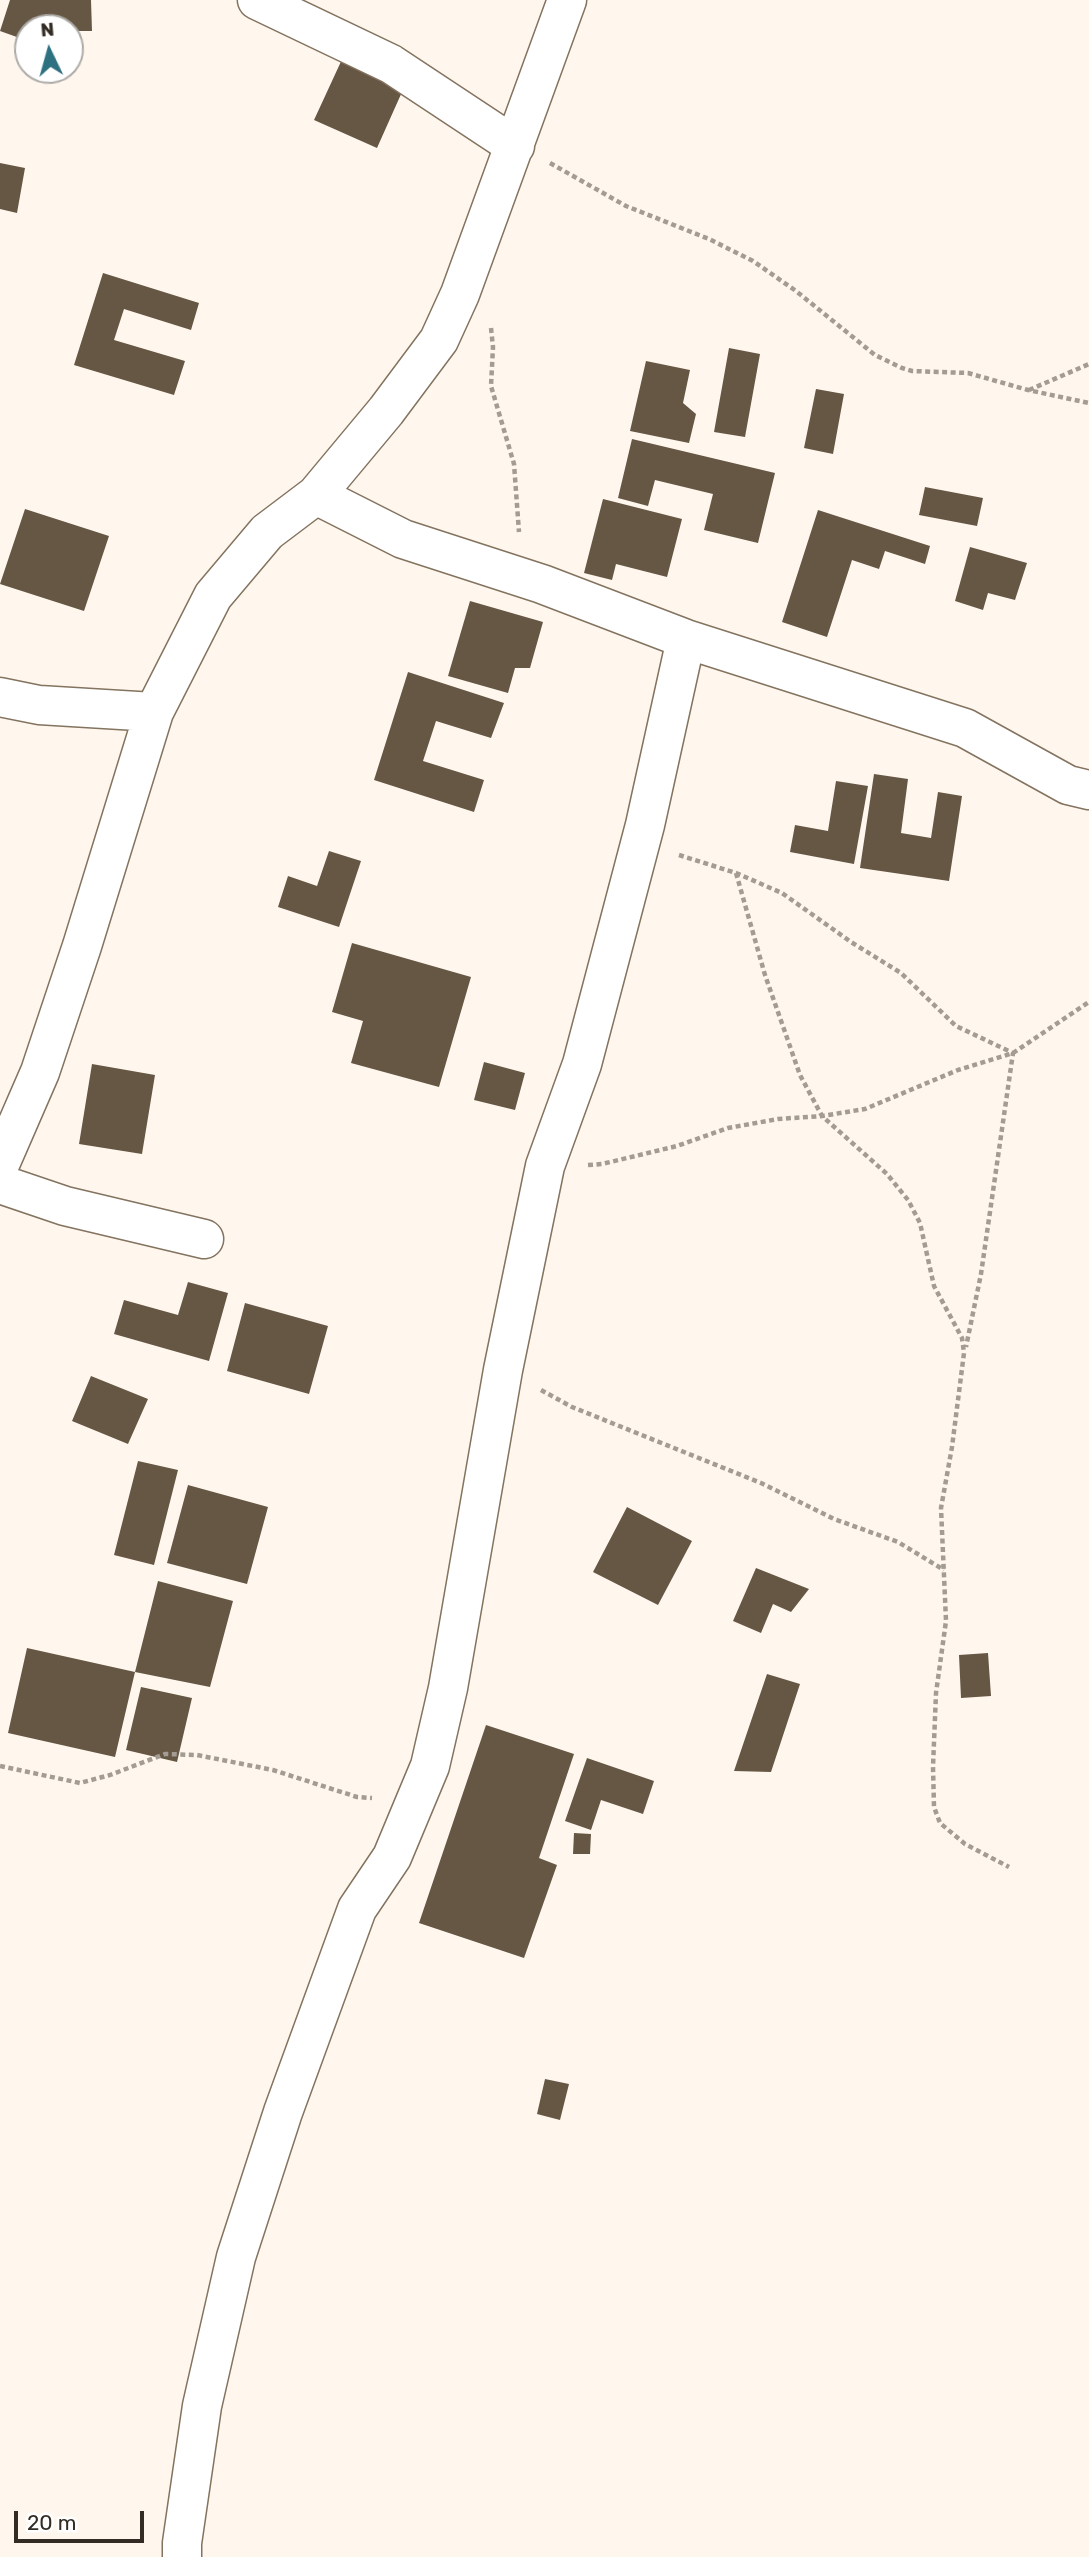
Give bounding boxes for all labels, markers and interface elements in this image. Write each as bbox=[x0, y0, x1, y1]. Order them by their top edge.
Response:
north arrow bbox=[14, 14, 84, 84]
text: N bbox=[39, 18, 55, 42]
scale bar bbox=[18, 2498, 147, 2542]
text: 20 m bbox=[27, 2510, 76, 2535]

